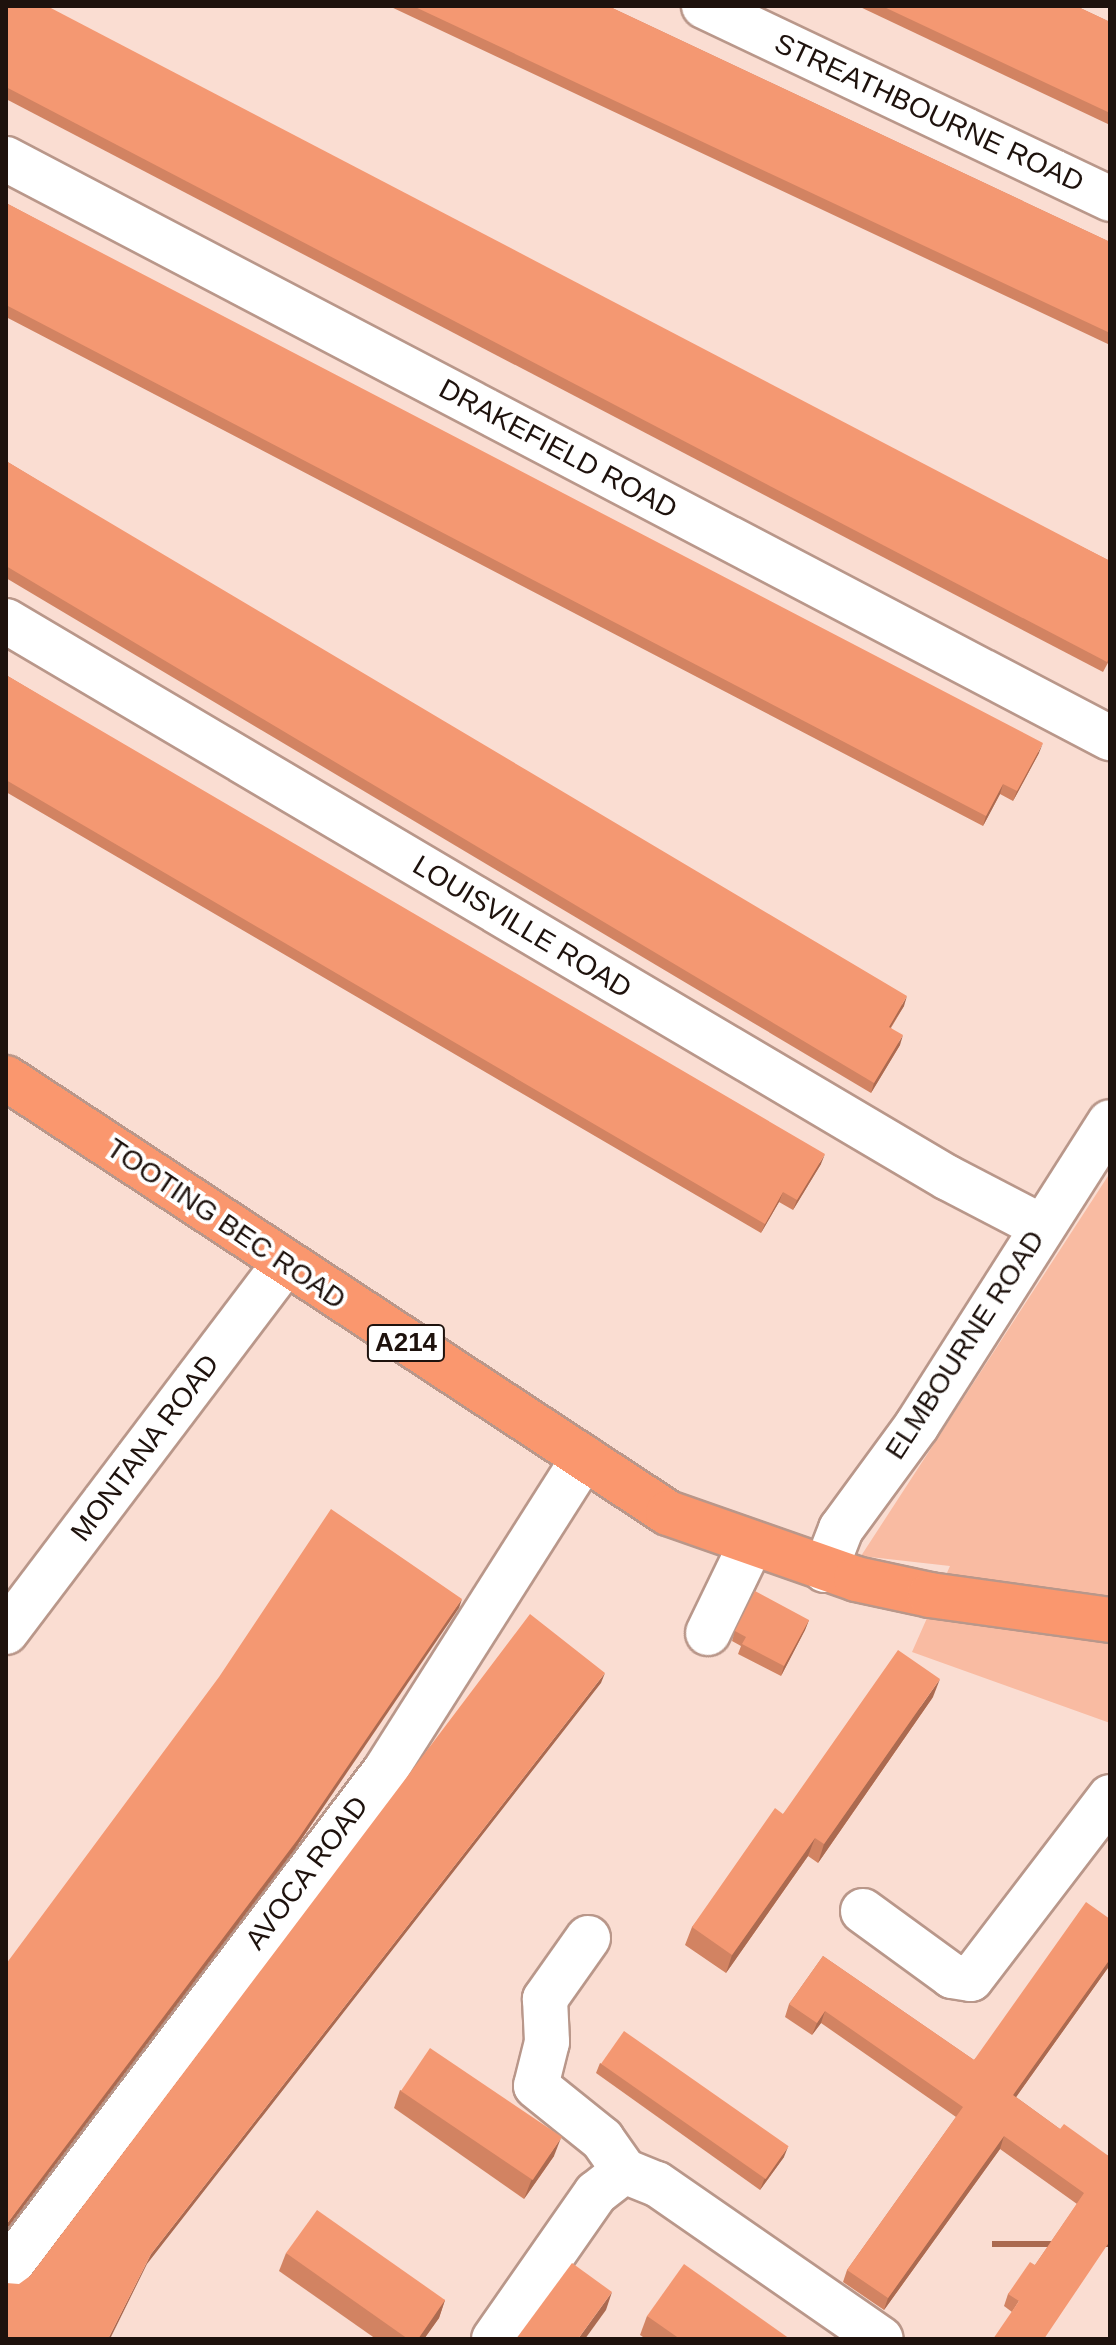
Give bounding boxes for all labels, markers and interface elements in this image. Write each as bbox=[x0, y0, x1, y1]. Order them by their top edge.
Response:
street label: STREATHBOURNE ROAD bbox=[769, 27, 1089, 199]
street label: DRAKEFIELD ROAD bbox=[433, 372, 683, 526]
street label: LOUISVILLE ROAD bbox=[407, 848, 637, 1006]
street label: TOOTING BEC ROAD bbox=[100, 1131, 352, 1317]
street label: ELMBOURNE ROAD bbox=[878, 1224, 1052, 1466]
road number: A214 bbox=[366, 1321, 446, 1365]
street label: MONTANA ROAD bbox=[63, 1347, 227, 1549]
street label: AVOCA ROAD bbox=[238, 1789, 376, 1957]

